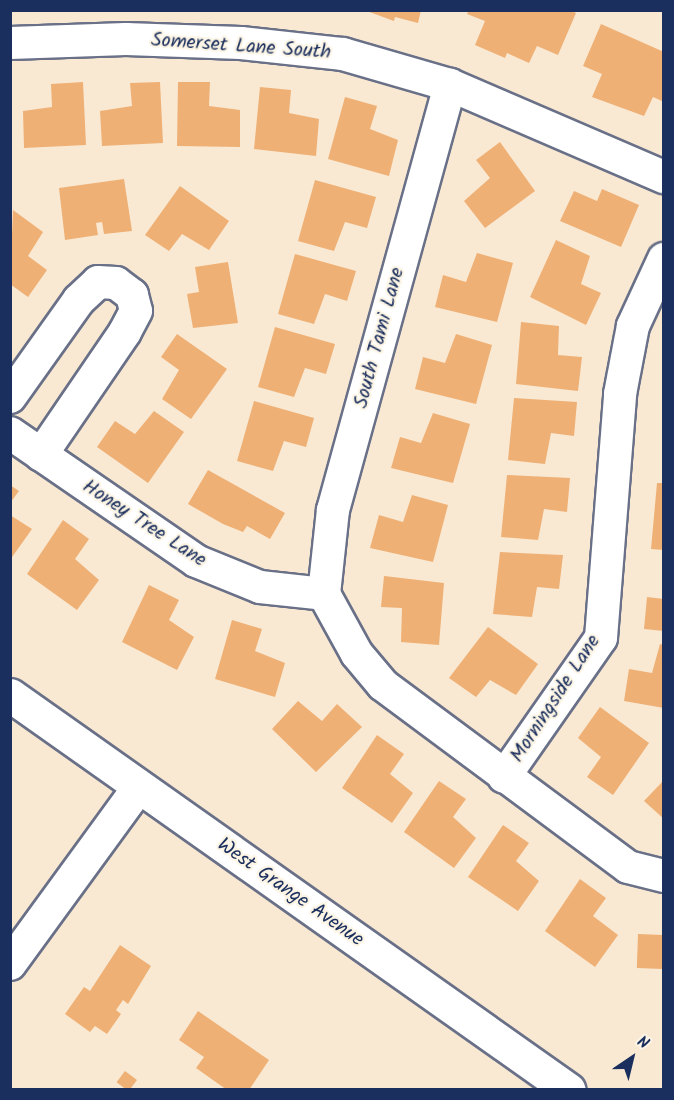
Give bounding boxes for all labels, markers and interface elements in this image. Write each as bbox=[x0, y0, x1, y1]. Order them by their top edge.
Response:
street label: Somerset Lane South bbox=[150, 29, 332, 65]
street label: South Tami Lane bbox=[350, 265, 410, 411]
street label: Honey Tree Lane bbox=[78, 475, 210, 573]
street label: Morningside Lane bbox=[506, 631, 606, 767]
street label: West Grange Avenue bbox=[212, 833, 368, 953]
north arrow bbox=[602, 1028, 662, 1088]
text: N bbox=[631, 1030, 654, 1056]

